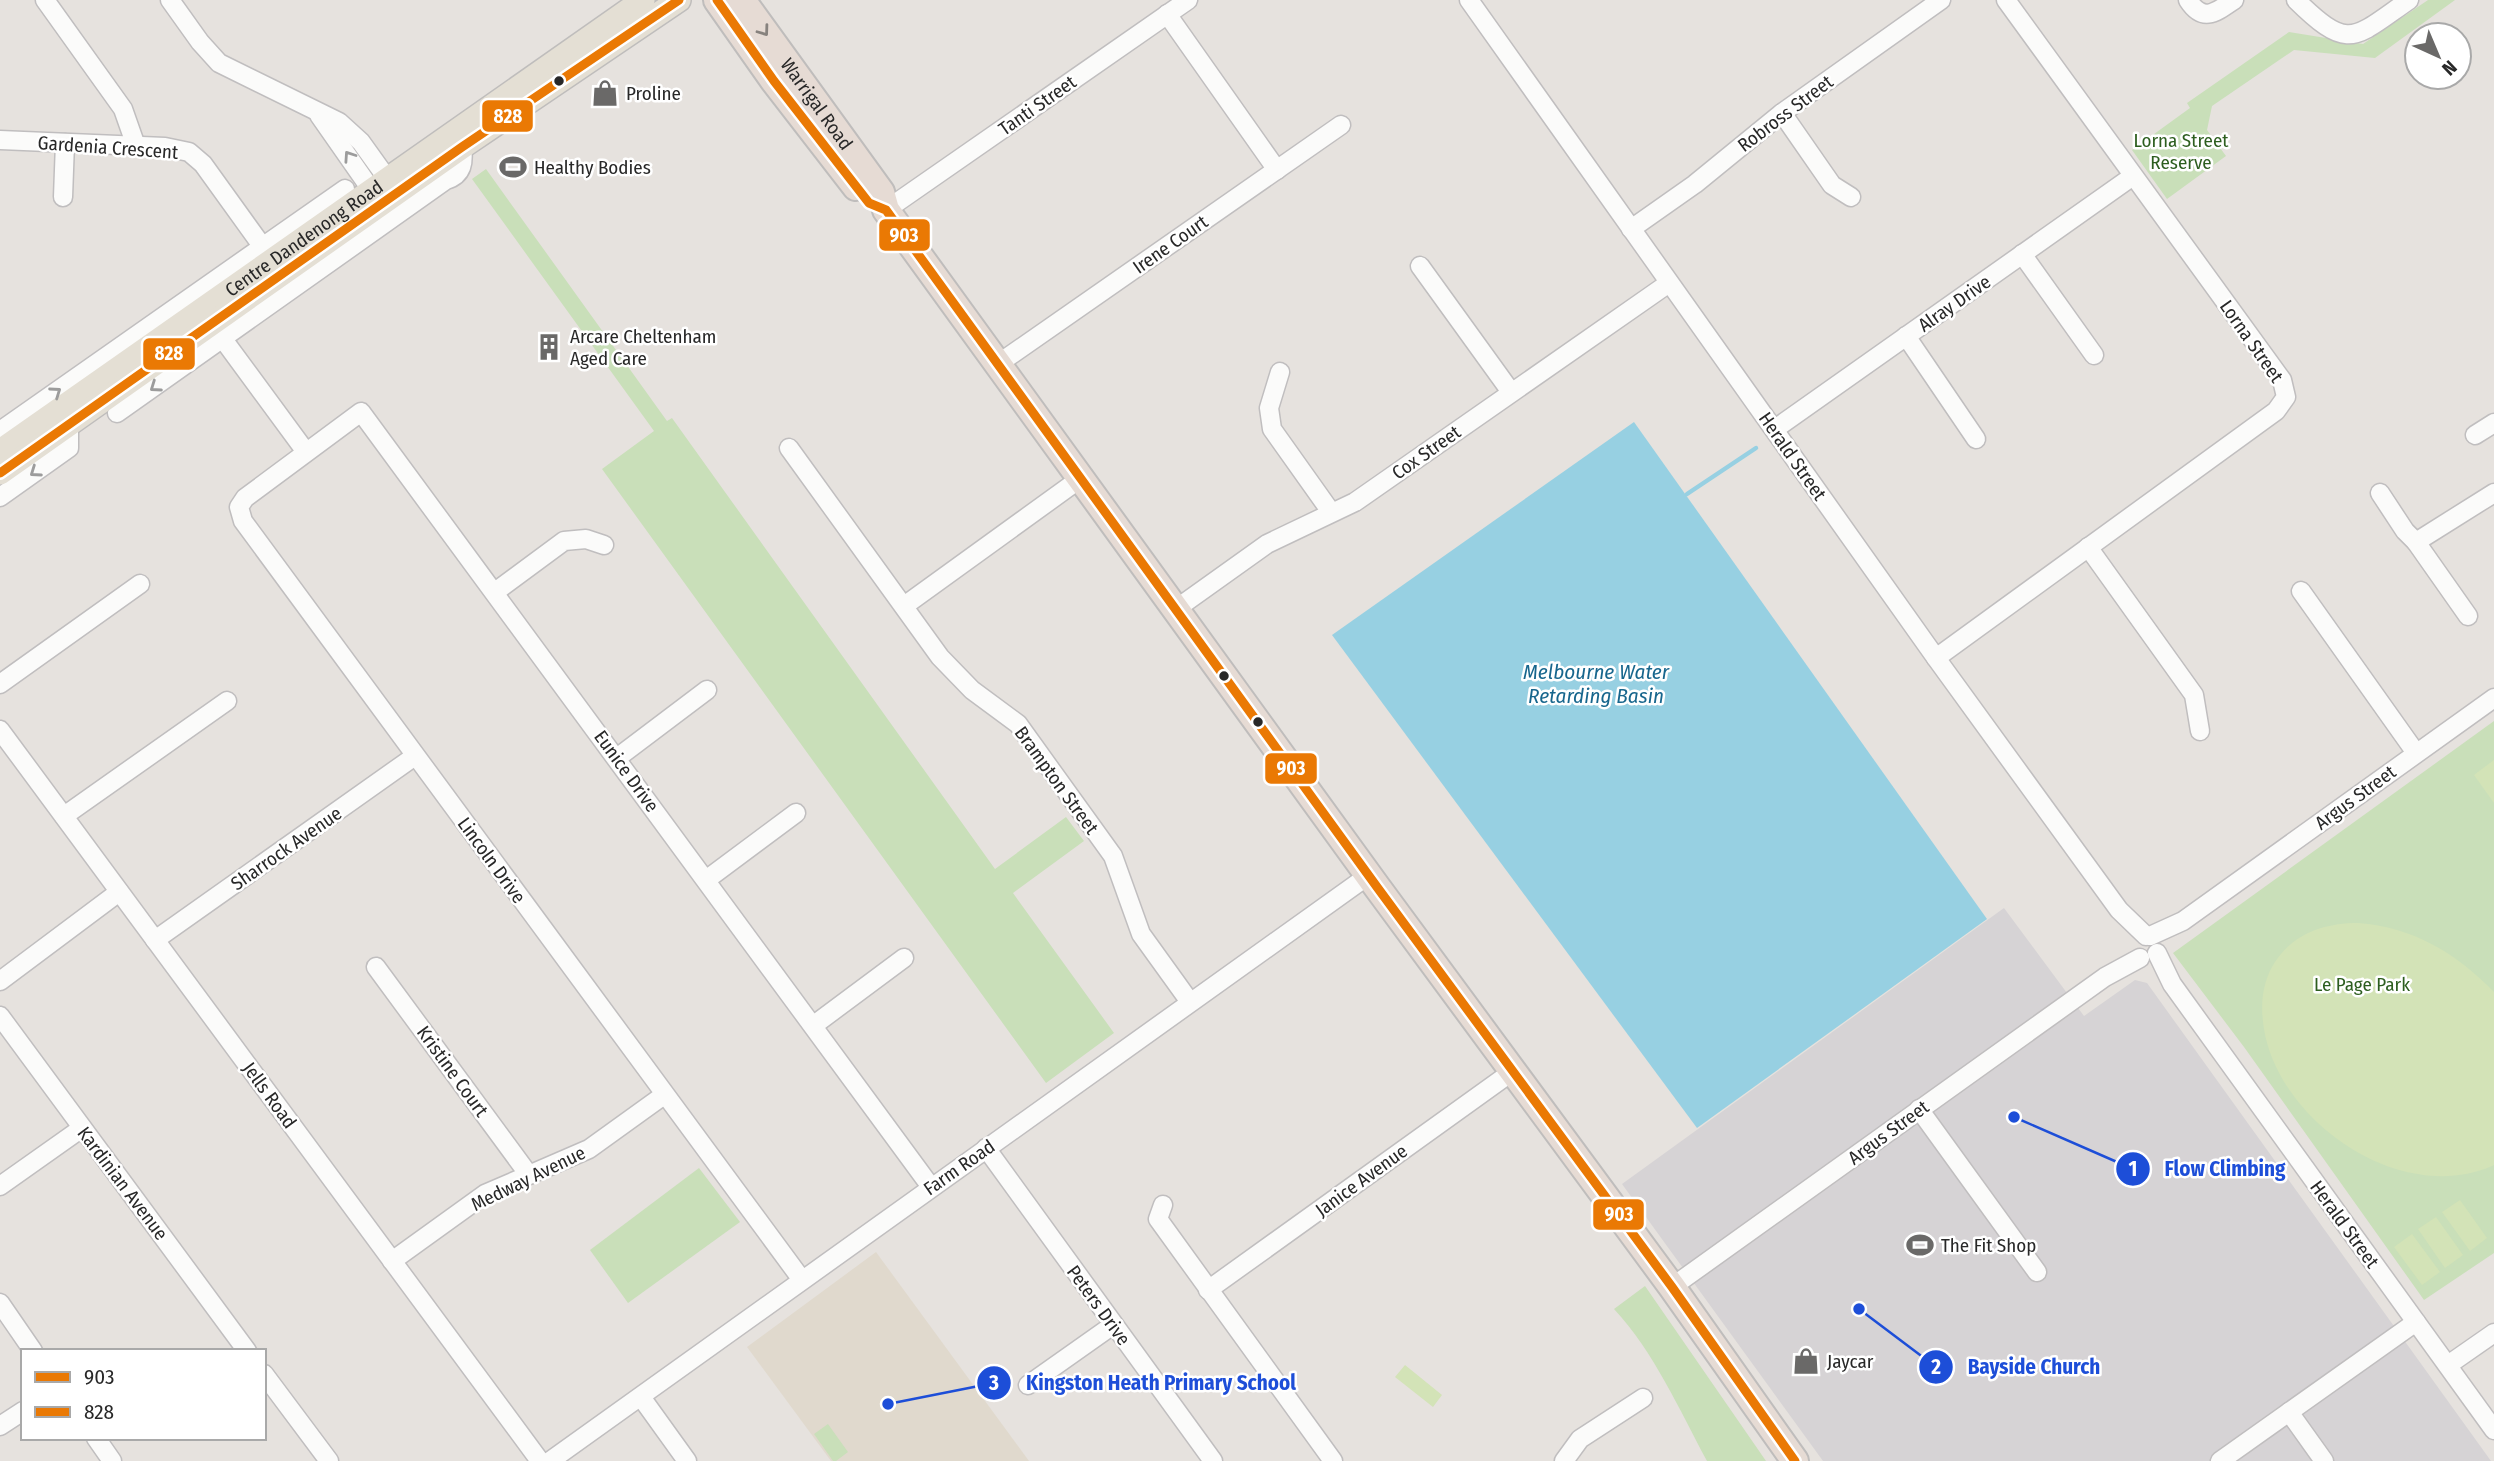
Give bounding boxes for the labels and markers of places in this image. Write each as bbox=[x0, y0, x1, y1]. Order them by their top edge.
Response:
unlabelled marker bbox=[552, 74, 566, 88]
shop icon: Proline bbox=[590, 78, 620, 108]
place label: Proline bbox=[626, 82, 681, 105]
sports icon: Healthy Bodies bbox=[498, 152, 528, 182]
place label: Healthy Bodies bbox=[534, 156, 651, 179]
place label: Arcare Cheltenham Aged Care bbox=[570, 325, 716, 370]
building icon: Arcare Cheltenham Aged Care bbox=[534, 332, 564, 362]
unlabelled marker bbox=[1217, 669, 1231, 683]
unlabelled marker bbox=[1251, 715, 1265, 729]
callout: Flow Climbing bbox=[2115, 1148, 2299, 1190]
sports icon: The Fit Shop bbox=[1905, 1230, 1935, 1260]
place label: The Fit Shop bbox=[1941, 1234, 2036, 1257]
shop icon: Jaycar bbox=[1791, 1346, 1821, 1376]
callout: Bayside Church bbox=[1919, 1346, 2115, 1388]
place label: Jaycar bbox=[1827, 1350, 1874, 1373]
callout: Kingston Heath Primary School bbox=[977, 1362, 1309, 1404]

